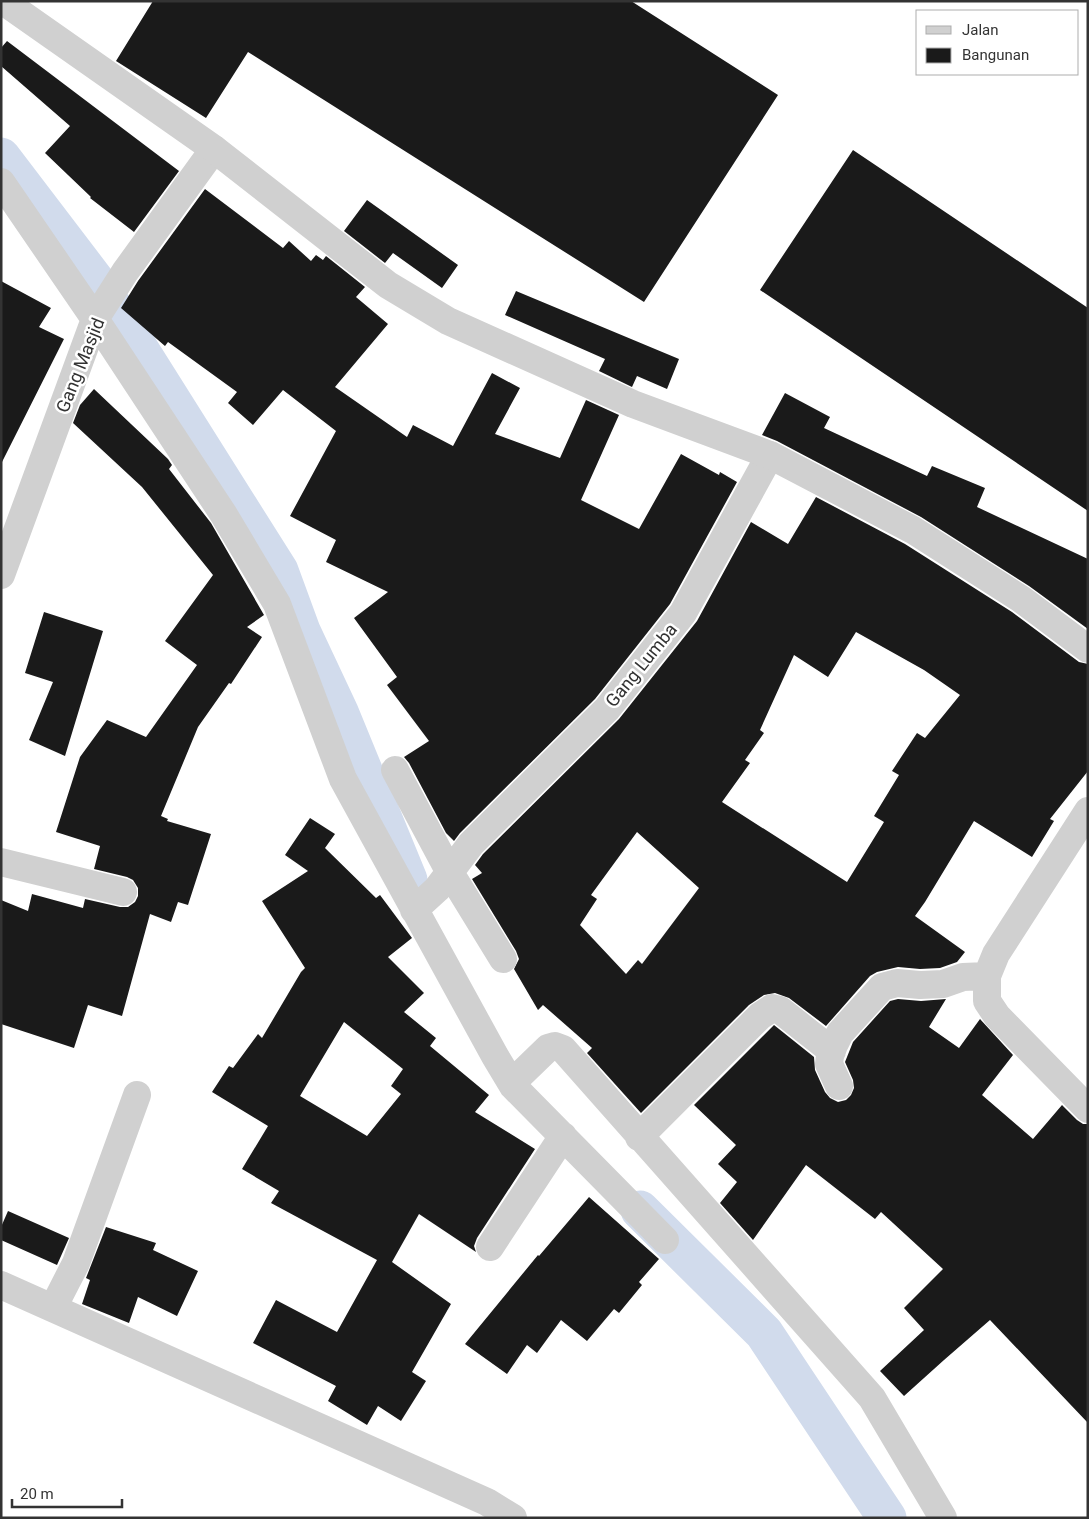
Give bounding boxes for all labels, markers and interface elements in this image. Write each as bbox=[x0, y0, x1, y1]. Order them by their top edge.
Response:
legend bbox=[916, 10, 1079, 75]
text: Jalan bbox=[962, 21, 999, 39]
text: Bangunan bbox=[962, 46, 1029, 64]
street label: Gang Masjid bbox=[51, 315, 109, 415]
street label: Gang Lumba bbox=[601, 619, 681, 711]
scale bar bbox=[12, 1476, 122, 1508]
text: 20 m bbox=[20, 1485, 54, 1503]

